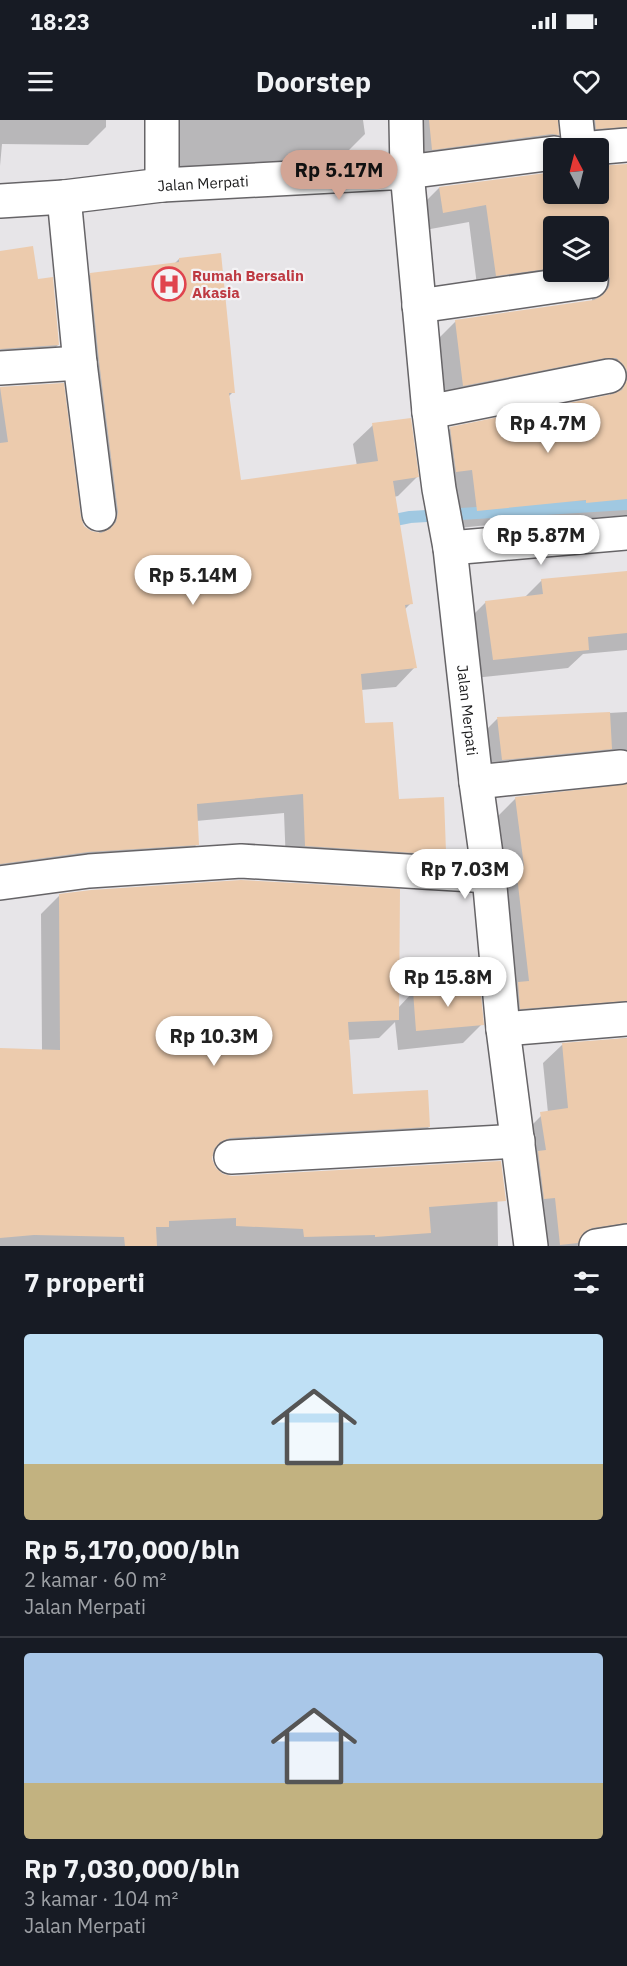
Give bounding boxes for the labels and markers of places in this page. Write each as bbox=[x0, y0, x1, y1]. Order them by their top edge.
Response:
pin: Rp 5.17M bbox=[277, 150, 401, 201]
hospital icon: Rumah Bersalin Akasia bbox=[151, 266, 187, 302]
place label: Rumah Bersalin Akasia bbox=[192, 266, 304, 302]
pin: Rp 4.7M bbox=[493, 403, 603, 454]
pin: Rp 5.87M bbox=[479, 515, 603, 566]
pin: Rp 5.14M bbox=[131, 555, 255, 606]
pin: Rp 7.03M bbox=[403, 849, 527, 900]
pin: Rp 15.8M bbox=[386, 957, 510, 1008]
pin: Rp 10.3M bbox=[152, 1016, 276, 1067]

